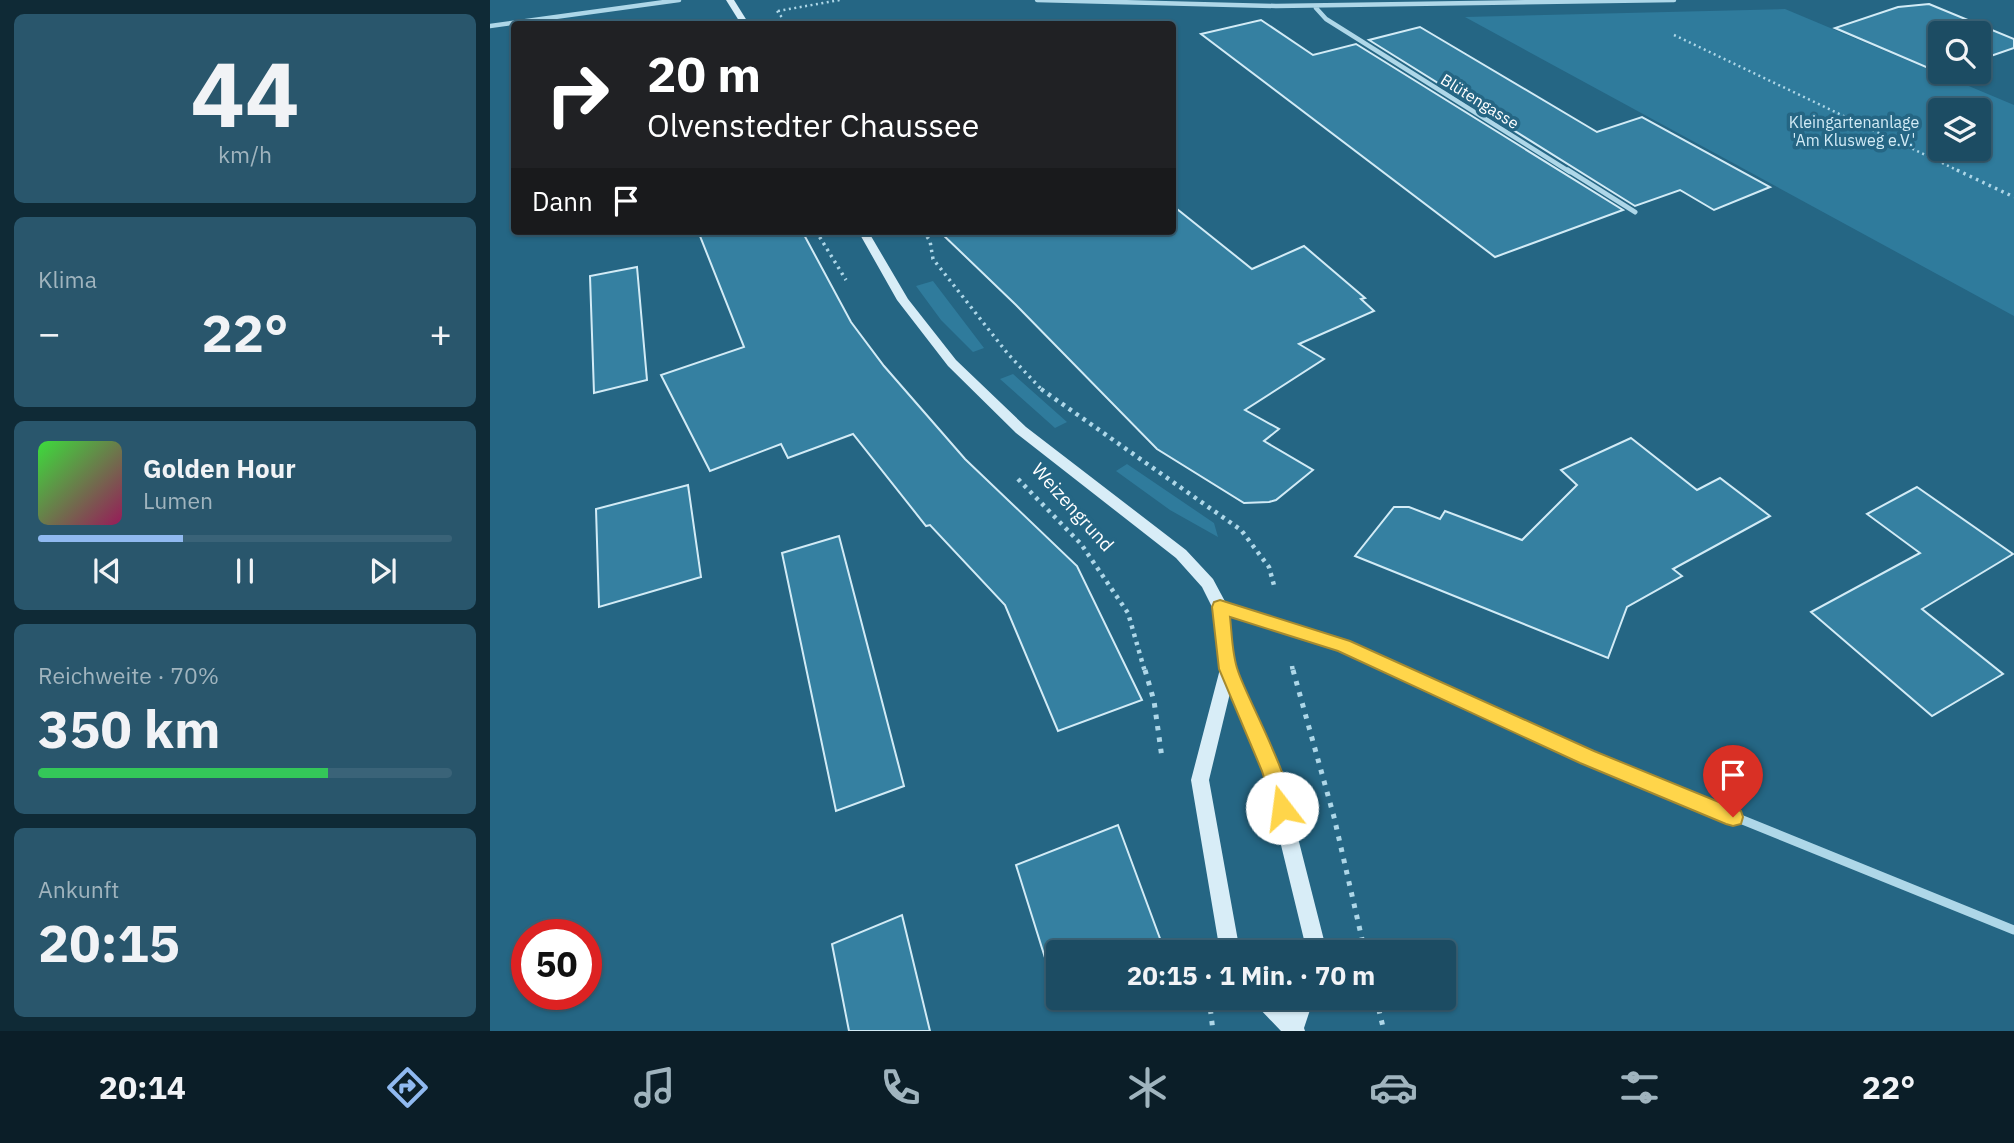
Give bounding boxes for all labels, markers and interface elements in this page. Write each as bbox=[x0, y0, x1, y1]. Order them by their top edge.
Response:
map controls bbox=[1928, 21, 1991, 161]
button: search bbox=[1928, 21, 1991, 84]
text: 44 bbox=[190, 34, 300, 152]
text: 20 m bbox=[647, 42, 761, 105]
icon: right bbox=[532, 49, 623, 140]
street label: Blütengasse bbox=[1437, 69, 1523, 133]
button: layers bbox=[1928, 98, 1991, 161]
text: Olvenstedter Chaussee bbox=[647, 104, 979, 146]
park label: Kleingartenanlage 'Am Klusweg e.V.' bbox=[1789, 112, 1919, 150]
text: km/h bbox=[218, 139, 272, 169]
icon: arrive bbox=[607, 182, 645, 220]
text: Dann bbox=[532, 184, 593, 218]
text: Klima bbox=[38, 264, 97, 294]
text: 22° bbox=[202, 299, 288, 366]
text: − bbox=[38, 308, 61, 357]
text: + bbox=[429, 308, 452, 357]
text: Golden Hour bbox=[143, 451, 296, 485]
street label: Weizengrund bbox=[1027, 458, 1119, 556]
text: Lumen bbox=[143, 485, 213, 515]
icon: previous bbox=[88, 552, 126, 590]
icon: pause bbox=[226, 552, 264, 590]
icon: next bbox=[364, 552, 402, 590]
text: Reichweite · 70% bbox=[38, 660, 219, 690]
text: 350 km bbox=[38, 695, 220, 762]
pin bbox=[1703, 745, 1763, 817]
icon: arrive bbox=[1714, 756, 1752, 794]
position arrow bbox=[1245, 771, 1319, 845]
text: Ankunft bbox=[38, 874, 119, 904]
text: 20:15 bbox=[38, 909, 180, 976]
speed limit sign: 50 bbox=[511, 919, 602, 1010]
text: 20:15 · 1 Min. · 70 m bbox=[1127, 958, 1375, 992]
icon: directions bbox=[383, 1063, 432, 1112]
icon: music bbox=[630, 1063, 679, 1112]
icon: phone bbox=[876, 1063, 925, 1112]
icon: climate bbox=[1123, 1063, 1172, 1112]
icon: car bbox=[1369, 1063, 1418, 1112]
icon: filters bbox=[1615, 1063, 1664, 1112]
text: 20:14 bbox=[99, 1066, 186, 1108]
text: 22° bbox=[1862, 1066, 1915, 1108]

